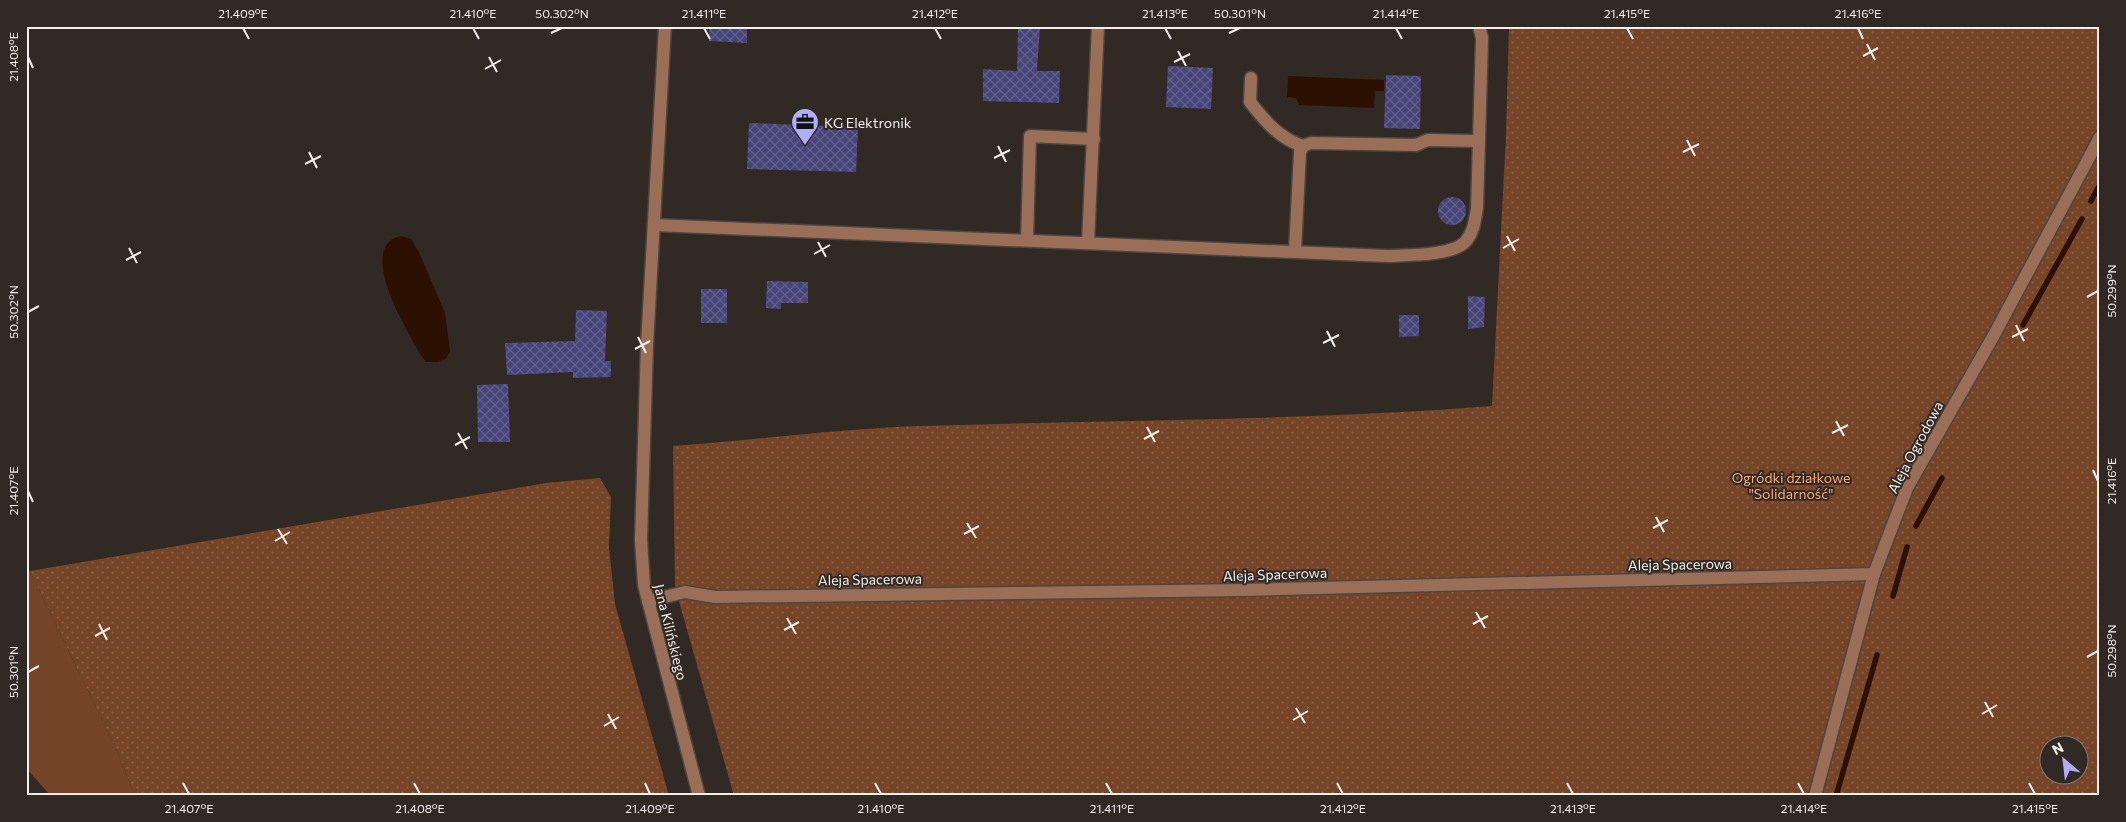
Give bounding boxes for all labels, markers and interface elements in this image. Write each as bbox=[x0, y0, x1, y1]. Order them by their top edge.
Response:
text: 21.409°E bbox=[218, 6, 268, 20]
text: 21.410°E bbox=[450, 6, 497, 20]
text: 50.302°N bbox=[535, 6, 589, 20]
text: 21.411°E bbox=[682, 6, 726, 20]
text: 21.412°E bbox=[912, 6, 958, 20]
text: 21.413°E bbox=[1142, 6, 1188, 20]
text: 50.301°N bbox=[1214, 6, 1266, 20]
text: 21.414°E bbox=[1373, 6, 1419, 20]
text: 21.415°E bbox=[1604, 6, 1650, 20]
text: 21.416°E bbox=[1835, 6, 1881, 20]
text: 21.408°E bbox=[6, 32, 20, 82]
office icon: KG Elektronik bbox=[790, 107, 820, 146]
place label: KG Elektronik bbox=[824, 114, 912, 131]
text: 50.299°N bbox=[2104, 264, 2118, 318]
text: 50.302°N bbox=[6, 285, 20, 339]
street label: Aleja Ogrodowa bbox=[1884, 398, 1946, 496]
text: 21.416°E bbox=[2104, 458, 2118, 504]
text: 21.407°E bbox=[6, 467, 20, 515]
park label: Ogródki działkowe "Solidarność" bbox=[1732, 469, 1850, 502]
street label: Aleja Spacerowa bbox=[1628, 555, 1732, 573]
street label: Aleja Spacerowa bbox=[1223, 564, 1327, 584]
street label: Aleja Spacerowa bbox=[818, 570, 922, 588]
street label: Jana Kilińskiego bbox=[651, 582, 691, 682]
text: 50.298°N bbox=[2104, 624, 2118, 678]
text: 50.301°N bbox=[6, 646, 20, 698]
north arrow bbox=[2038, 734, 2088, 784]
text: N bbox=[2049, 738, 2066, 758]
text: 21.407°E bbox=[165, 801, 213, 815]
text: 21.408°E bbox=[395, 801, 445, 815]
text: 21.409°E bbox=[625, 801, 675, 815]
text: 21.410°E bbox=[858, 801, 905, 815]
text: 21.411°E bbox=[1090, 801, 1134, 815]
text: 21.412°E bbox=[1320, 801, 1366, 815]
text: 21.413°E bbox=[1550, 801, 1596, 815]
text: 21.414°E bbox=[1781, 801, 1827, 815]
text: 21.415°E bbox=[2012, 801, 2058, 815]

